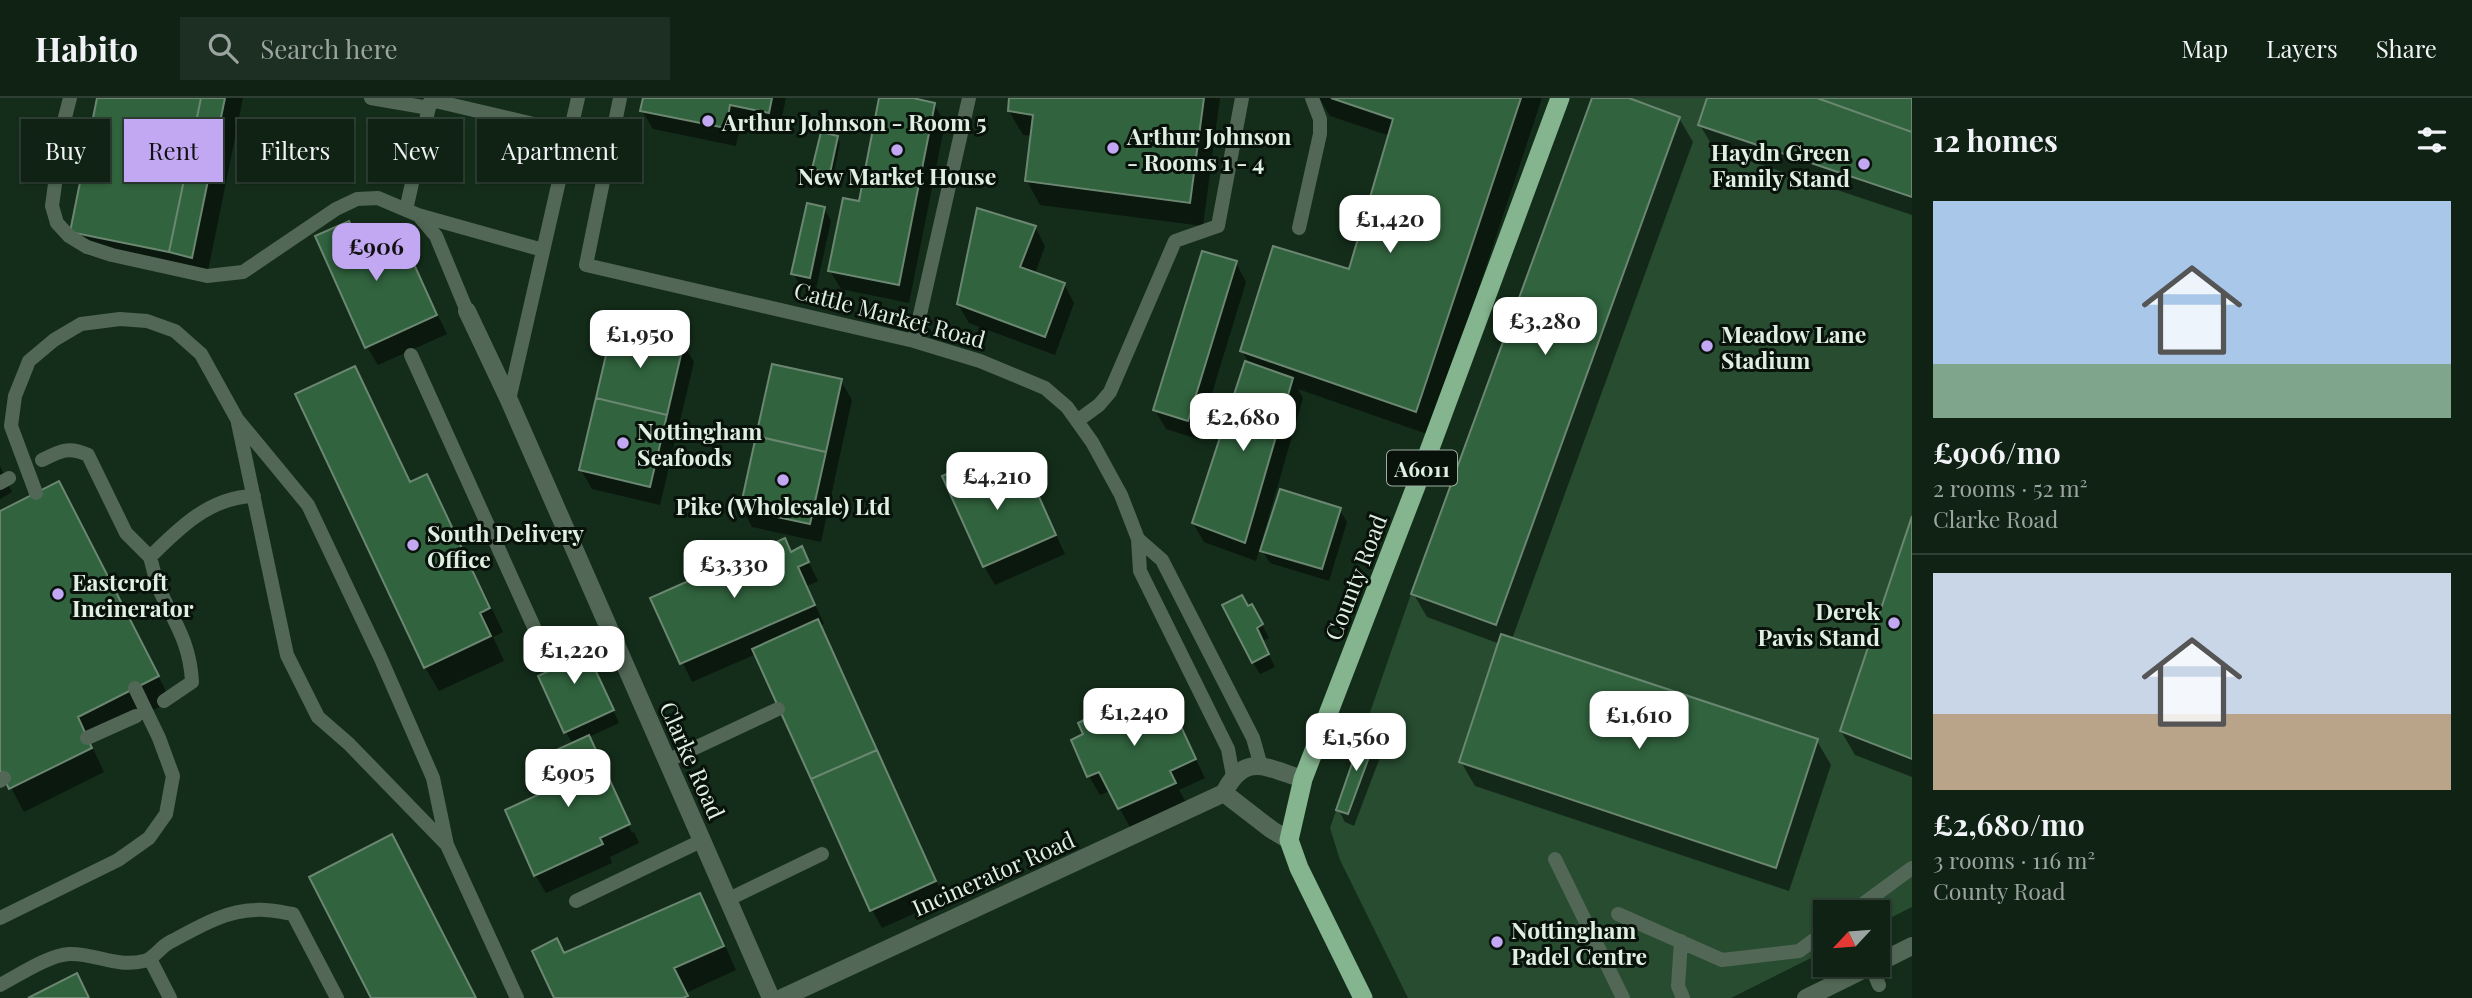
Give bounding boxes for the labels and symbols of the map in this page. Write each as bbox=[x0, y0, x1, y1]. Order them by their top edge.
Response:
place label: Arthur Johnson - Room 5 bbox=[721, 106, 987, 137]
marker: Arthur Johnson - Room 5 bbox=[700, 113, 716, 129]
place label: Arthur Johnson - Rooms 1 - 4 bbox=[1126, 120, 1291, 177]
place label: Haydn Green Family Stand bbox=[1711, 136, 1850, 193]
marker: Arthur Johnson - Rooms 1 - 4 bbox=[1105, 140, 1121, 156]
marker: New Market House bbox=[889, 142, 905, 158]
marker: Haydn Green Family Stand bbox=[1856, 156, 1872, 172]
place label: New Market House bbox=[798, 160, 996, 191]
pin: £1,420 bbox=[1333, 195, 1447, 255]
pin: £906 bbox=[335, 223, 417, 283]
street label: Cattle Market Road bbox=[791, 274, 989, 354]
pin: £3,280 bbox=[1488, 298, 1602, 357]
pin: £1,950 bbox=[583, 310, 697, 370]
place label: Meadow Lane Stadium bbox=[1721, 318, 1866, 375]
marker: Meadow Lane Stadium bbox=[1699, 338, 1715, 354]
pin: £2,680 bbox=[1186, 394, 1300, 453]
place label: Nottingham Seafoods bbox=[637, 415, 763, 472]
marker: Nottingham Seafoods bbox=[615, 435, 631, 451]
road number: A6011 bbox=[1387, 450, 1457, 486]
pin: £4,210 bbox=[940, 452, 1054, 512]
marker: Pike (Wholesale) Ltd bbox=[775, 472, 791, 488]
place label: Pike (Wholesale) Ltd bbox=[675, 490, 891, 521]
street label: County Road bbox=[1317, 509, 1393, 645]
place label: South Delivery Office bbox=[427, 517, 584, 574]
marker: South Delivery Office bbox=[405, 537, 421, 553]
pin: £3,330 bbox=[677, 540, 791, 600]
place label: Eastcroft Incinerator bbox=[72, 566, 194, 623]
marker: Eastcroft Incinerator bbox=[50, 586, 66, 602]
place label: Derek Pavis Stand bbox=[1758, 595, 1881, 652]
marker: Derek Pavis Stand bbox=[1886, 615, 1902, 631]
pin: £1,220 bbox=[517, 626, 631, 686]
pin: £1,240 bbox=[1077, 688, 1191, 748]
pin: £1,610 bbox=[1582, 692, 1696, 751]
street label: Clarke Road bbox=[653, 696, 733, 824]
pin: £1,560 bbox=[1299, 714, 1413, 773]
pin: £905 bbox=[527, 750, 609, 809]
street label: Incinerator Road bbox=[907, 823, 1079, 923]
north arrow bbox=[1813, 900, 1890, 976]
place label: Nottingham Padel Centre bbox=[1511, 914, 1647, 971]
marker: Nottingham Padel Centre bbox=[1489, 934, 1505, 950]

